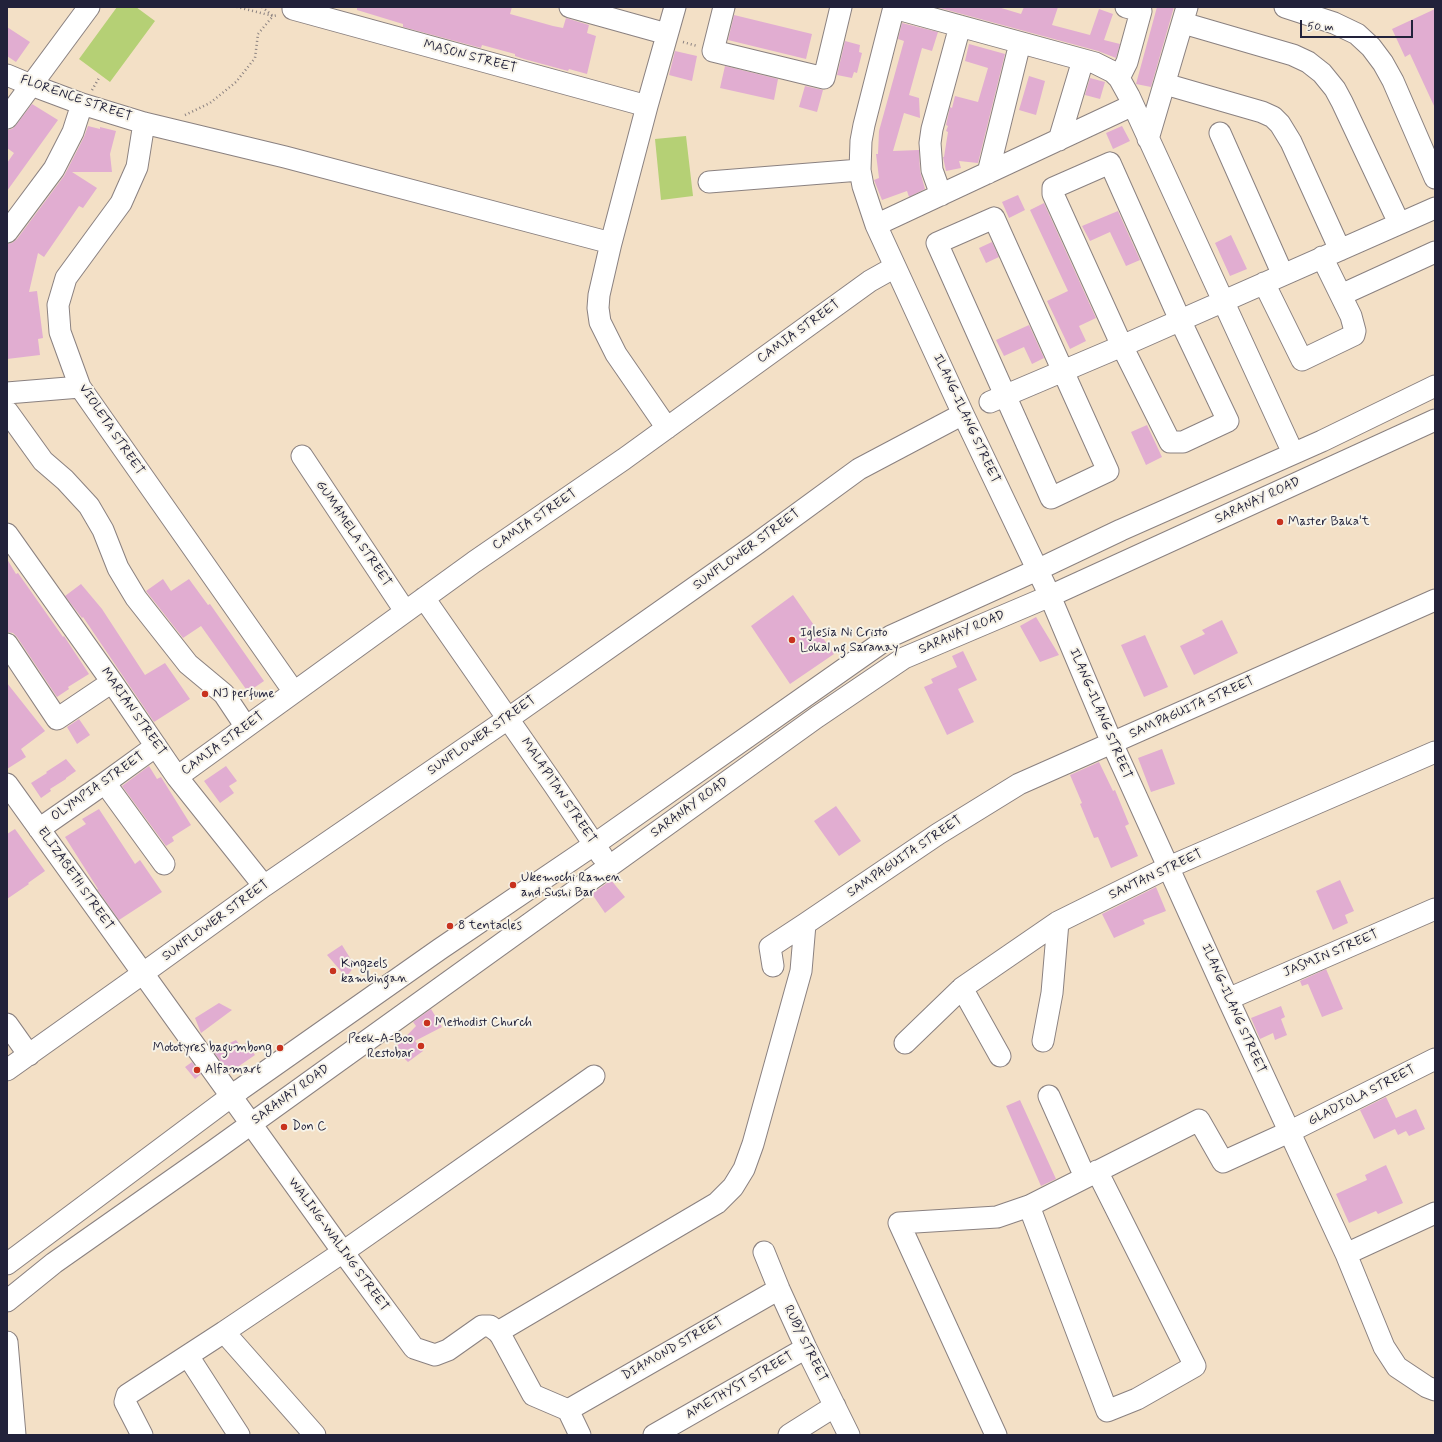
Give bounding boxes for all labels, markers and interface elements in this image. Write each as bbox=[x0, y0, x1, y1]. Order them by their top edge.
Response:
scale bar bbox=[1302, 12, 1415, 38]
text: 50 m bbox=[1307, 19, 1334, 35]
street label: MASON STREET bbox=[422, 37, 518, 77]
street label: FLORENCE STREET bbox=[18, 73, 134, 125]
street label: CAMIA STREET bbox=[755, 297, 843, 367]
street label: ILANG-ILANG STREET bbox=[929, 352, 1003, 486]
street label: VIOLETA STREET bbox=[75, 382, 147, 478]
street label: SARANAY ROAD bbox=[1213, 474, 1303, 528]
street label: GUMAMELA STREET bbox=[312, 478, 394, 590]
street label: CAMIA STREET bbox=[490, 486, 580, 554]
street label: SUNFLOWER STREET bbox=[691, 506, 803, 594]
place label: Master Baka't bbox=[1288, 514, 1370, 530]
marker: Master Baka't bbox=[1275, 517, 1285, 527]
street label: SARANAY ROAD bbox=[917, 608, 1007, 658]
place label: Iglesia Ni Cristo Lokal ng Saranay bbox=[800, 625, 898, 656]
marker: Iglesia Ni Cristo Lokal ng Saranay bbox=[787, 635, 797, 645]
street label: ILANG-ILANG STREET bbox=[1065, 646, 1135, 782]
street label: MARIAN STREET bbox=[97, 665, 169, 759]
street label: SAMPAGUITA STREET bbox=[1127, 673, 1257, 743]
place label: NJ perfume bbox=[213, 686, 275, 702]
marker: NJ perfume bbox=[200, 689, 210, 699]
street label: SUNFLOWER STREET bbox=[425, 693, 539, 779]
street label: CAMIA STREET bbox=[179, 709, 267, 779]
street label: MALAPITAN STREET bbox=[517, 735, 599, 847]
street label: OLYMPIA STREET bbox=[49, 749, 147, 825]
street label: SARANAY ROAD bbox=[648, 775, 732, 841]
street label: SAMPAGUITA STREET bbox=[845, 813, 965, 901]
street label: ELIZABETH STREET bbox=[34, 824, 116, 934]
street label: SANTAN STREET bbox=[1107, 847, 1205, 903]
place label: Ukemochi Ramen and Sushi Bar bbox=[521, 870, 621, 901]
street label: SUNFLOWER STREET bbox=[160, 877, 272, 965]
marker: Ukemochi Ramen and Sushi Bar bbox=[508, 880, 518, 890]
place label: 8 tentacles bbox=[458, 918, 522, 934]
marker: 8 tentacles bbox=[445, 921, 455, 931]
street label: JASMIN STREET bbox=[1281, 927, 1381, 981]
street label: ILANG-ILANG STREET bbox=[1197, 942, 1269, 1076]
place label: Kingzels kambingan bbox=[341, 956, 407, 987]
marker: Kingzels kambingan bbox=[328, 966, 338, 976]
place label: Methodist Church bbox=[435, 1015, 532, 1031]
marker: Methodist Church bbox=[422, 1018, 432, 1028]
place label: Peek-A-Boo Restobar bbox=[348, 1031, 413, 1062]
place label: Mototyres bagumbong bbox=[153, 1040, 272, 1056]
marker: Peek-A-Boo Restobar bbox=[416, 1041, 426, 1051]
marker: Mototyres bagumbong bbox=[275, 1043, 285, 1053]
place label: Alfamart bbox=[205, 1062, 261, 1078]
street label: SARANAY ROAD bbox=[249, 1062, 333, 1128]
street label: GLADIOLA STREET bbox=[1306, 1062, 1418, 1130]
marker: Alfamart bbox=[192, 1065, 202, 1075]
place label: Don C bbox=[292, 1119, 327, 1135]
marker: Don C bbox=[279, 1122, 289, 1132]
street label: WALING-WALING STREET bbox=[284, 1175, 392, 1315]
street label: RUBY STREET bbox=[780, 1303, 830, 1385]
street label: DIAMOND STREET bbox=[620, 1314, 726, 1384]
street label: AMETHYST STREET bbox=[683, 1349, 797, 1423]

